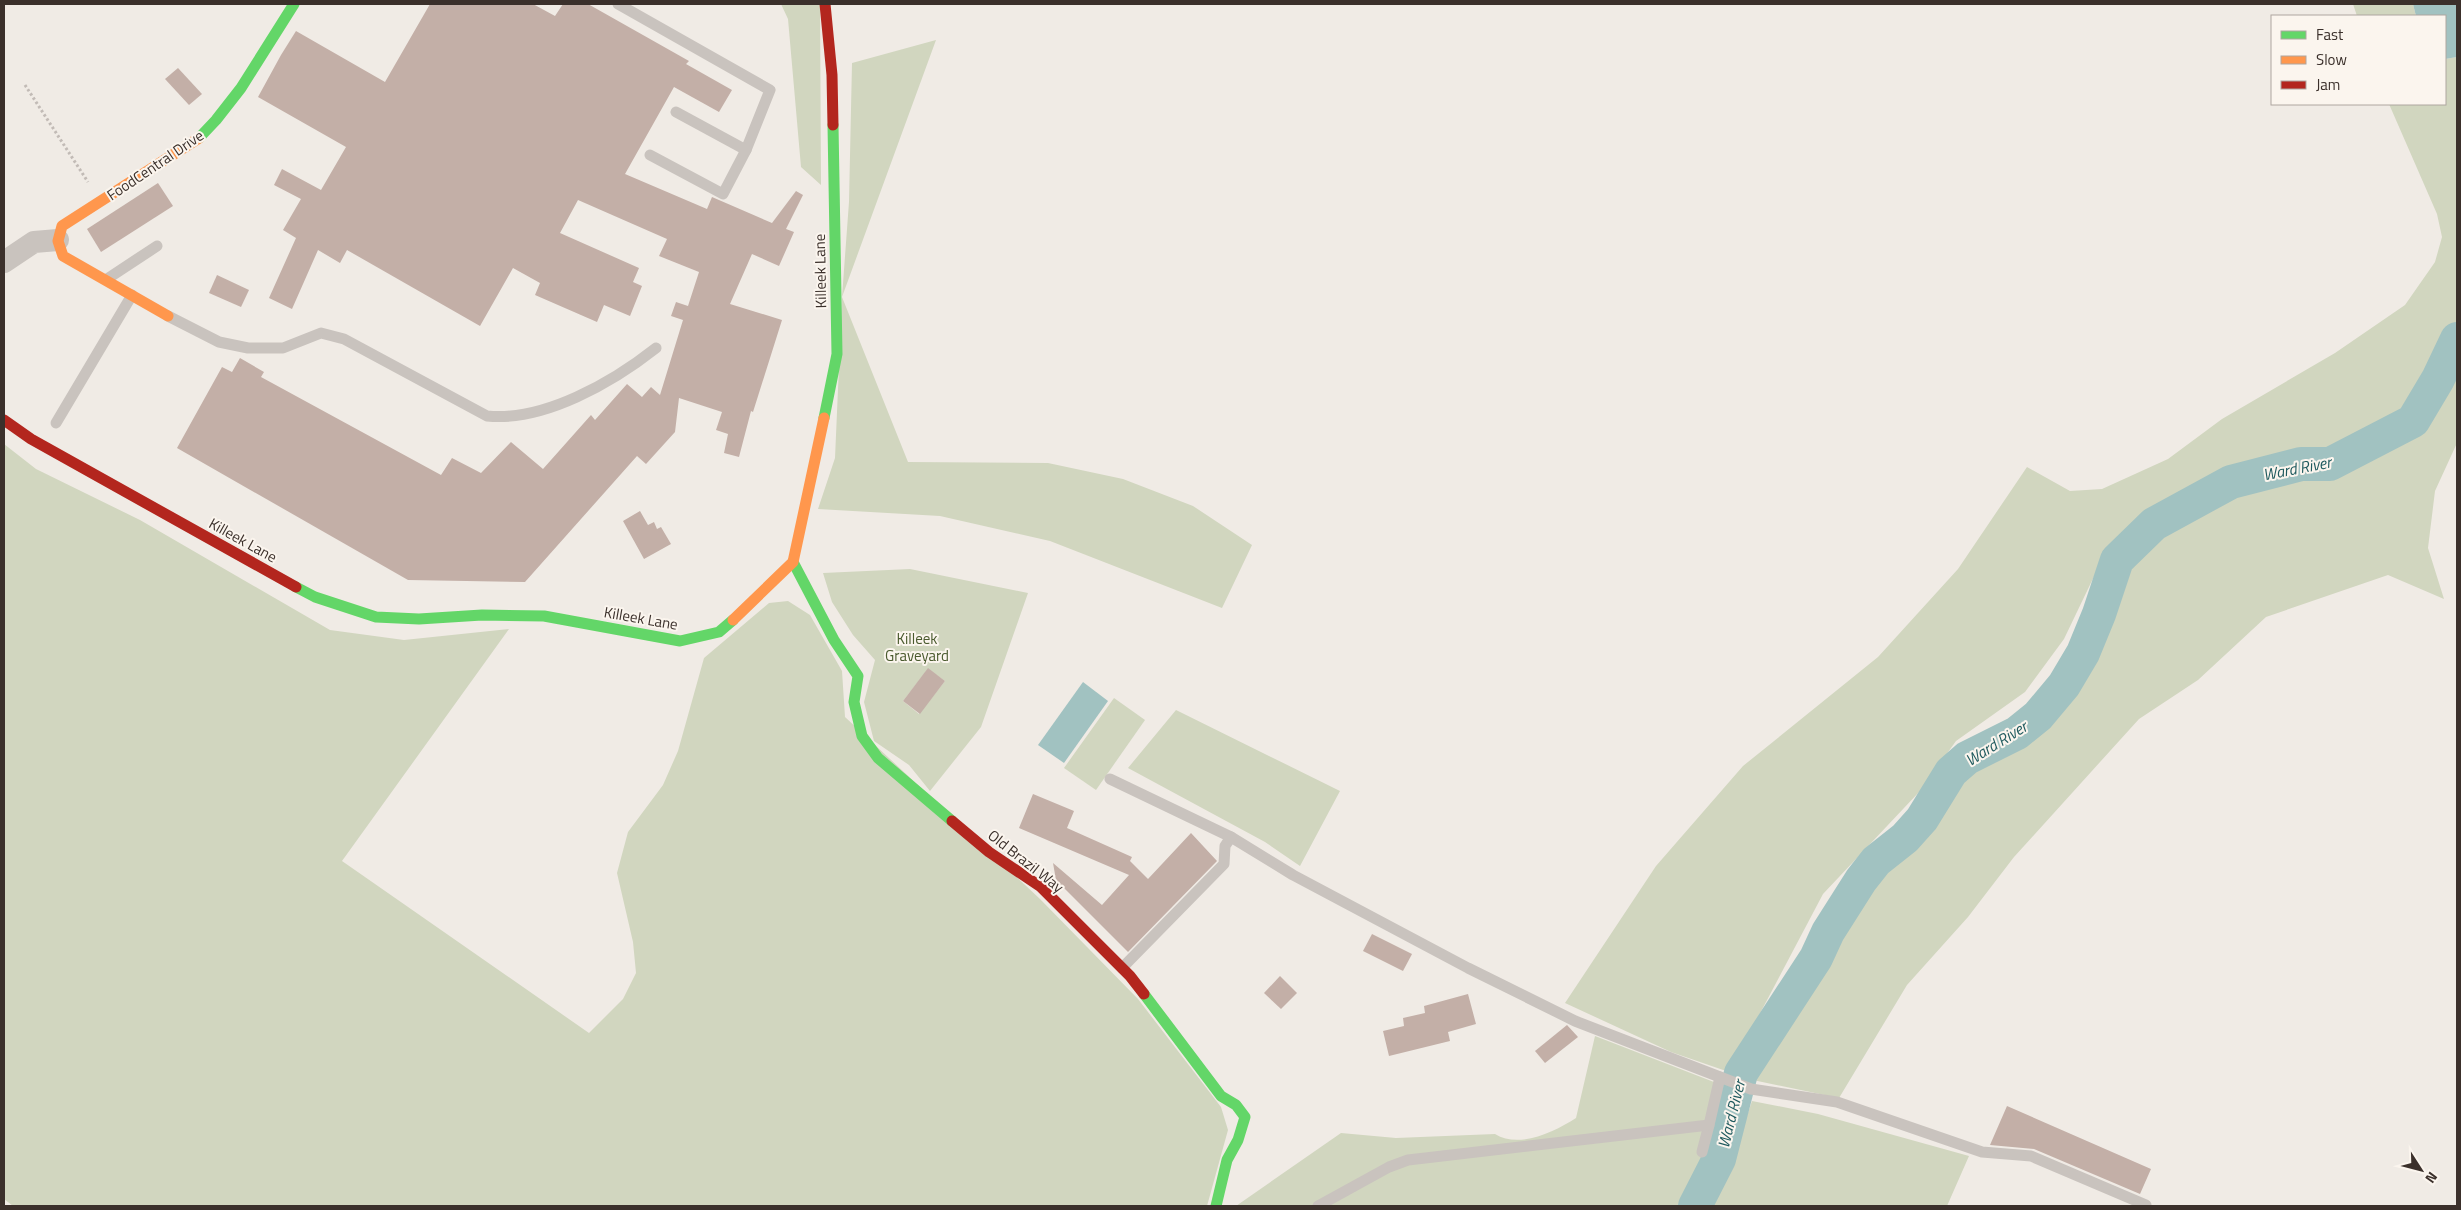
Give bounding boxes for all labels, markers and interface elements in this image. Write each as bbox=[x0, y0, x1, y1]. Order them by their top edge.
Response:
legend bbox=[2271, 15, 2446, 105]
text: Fast bbox=[2316, 23, 2344, 46]
text: Slow bbox=[2316, 48, 2347, 71]
text: Jam bbox=[2316, 73, 2340, 96]
street label: FoodCentral Drive bbox=[102, 124, 208, 206]
street label: Killeek Lane bbox=[808, 233, 832, 309]
water label: Ward River bbox=[2261, 449, 2335, 486]
street label: Killeek Lane bbox=[205, 512, 281, 568]
street label: Killeek Lane bbox=[602, 600, 680, 636]
park label: Killeek Graveyard bbox=[885, 627, 949, 667]
water label: Ward River bbox=[1960, 713, 2033, 771]
street label: Old Brazil Way bbox=[983, 824, 1069, 898]
water label: Ward River bbox=[1711, 1076, 1751, 1150]
north arrow bbox=[2396, 1145, 2446, 1195]
text: N bbox=[2421, 1168, 2443, 1188]

